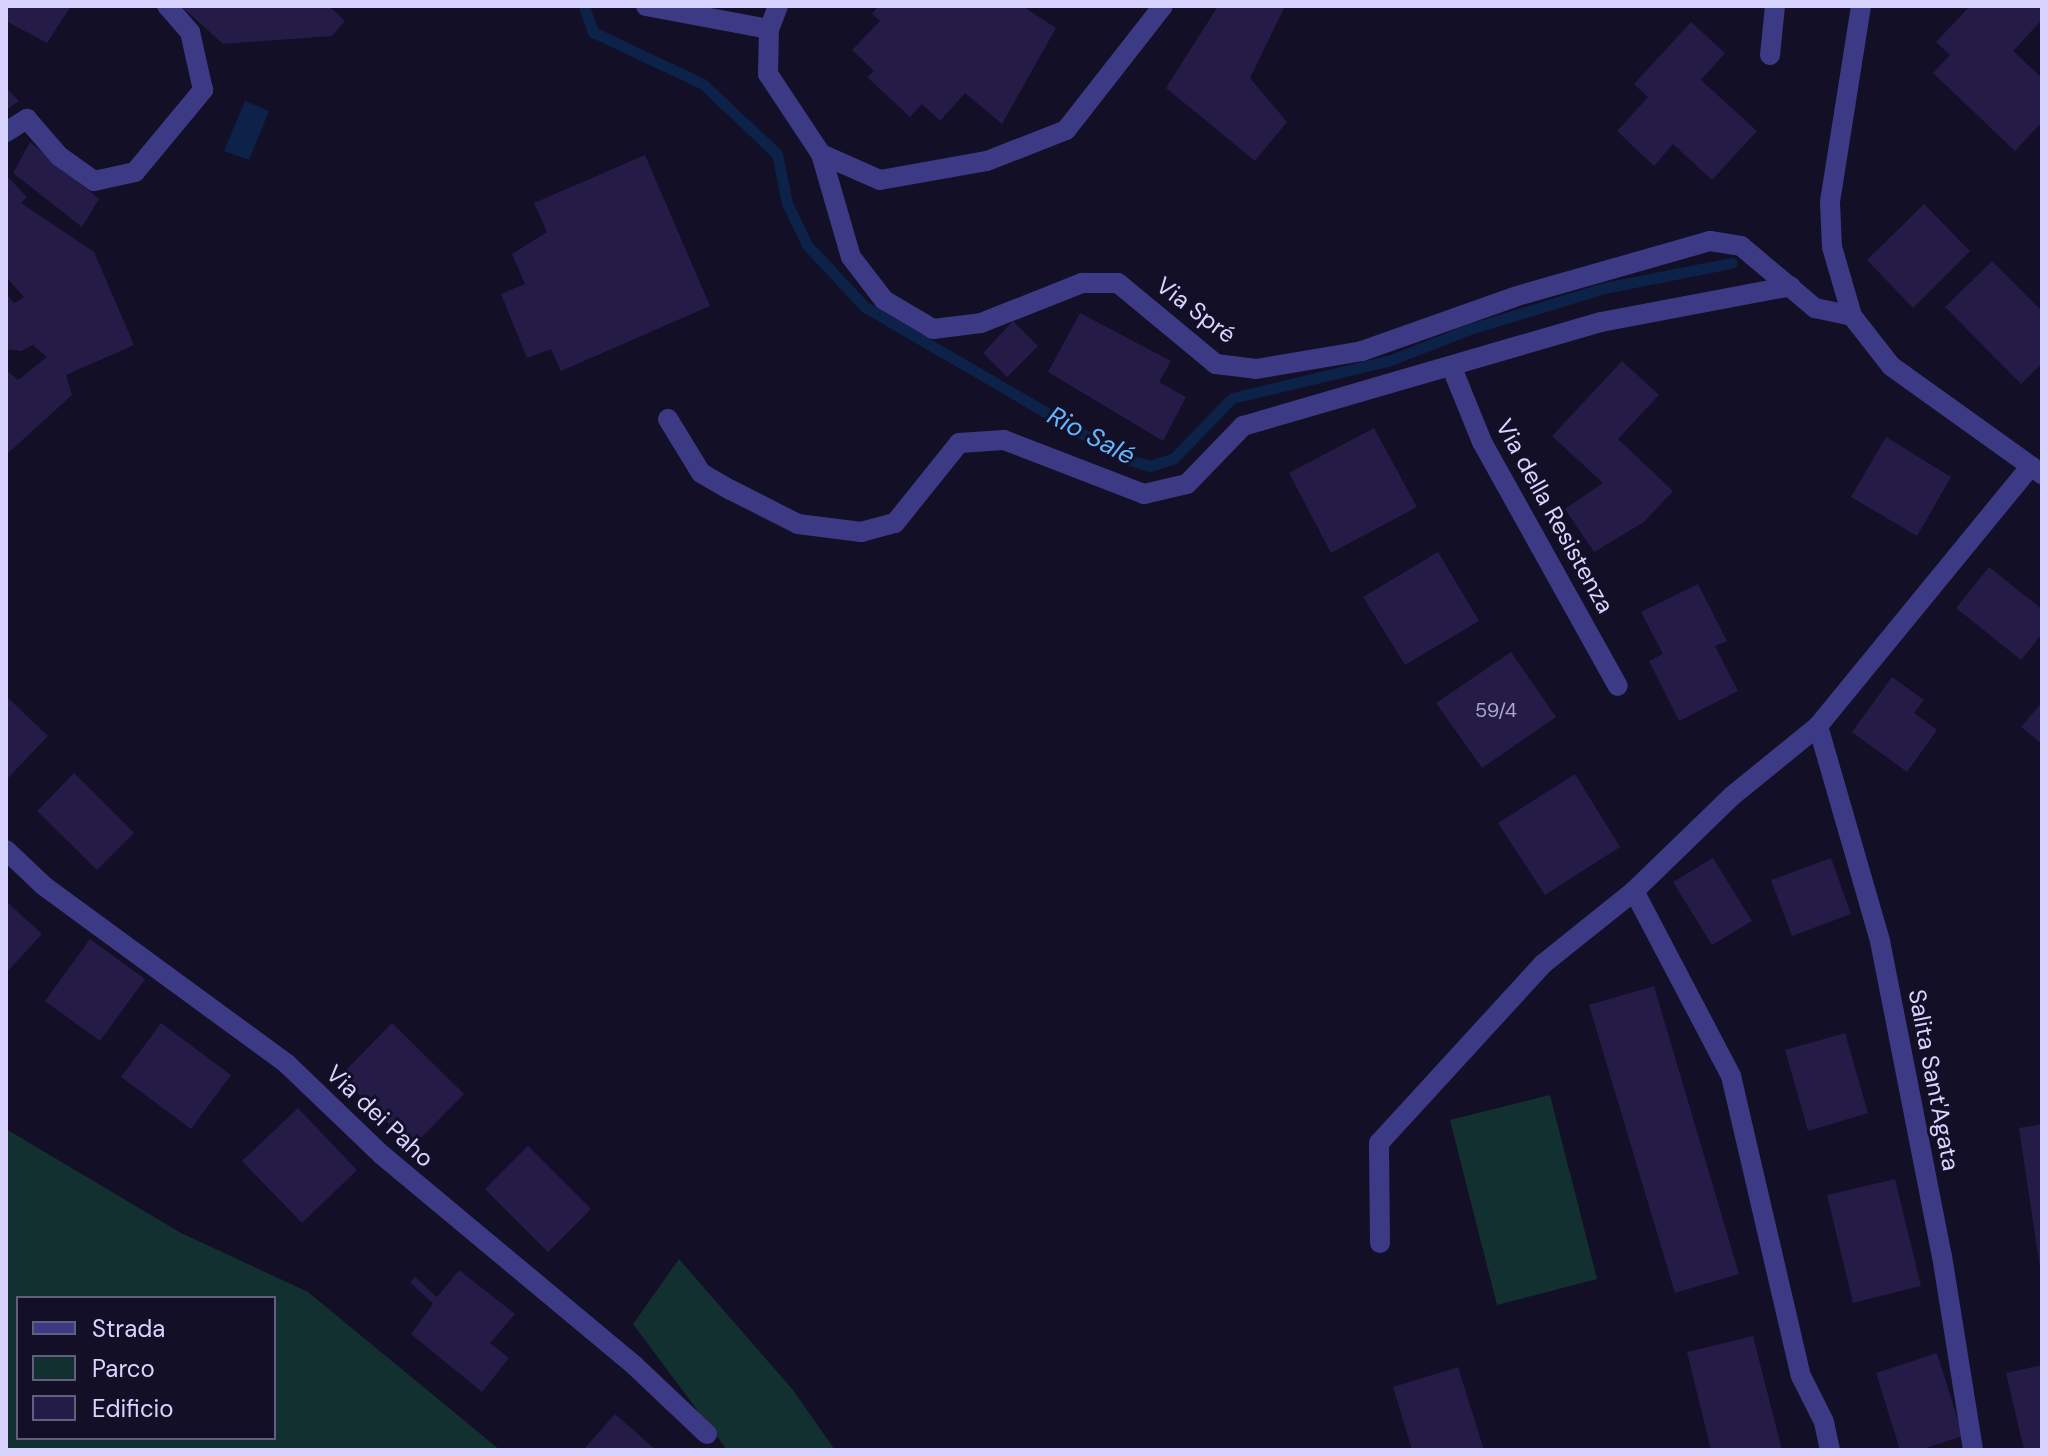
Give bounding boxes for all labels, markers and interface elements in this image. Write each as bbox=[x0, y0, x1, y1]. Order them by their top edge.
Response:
street label: Via Spré bbox=[1150, 271, 1242, 349]
water label: Rio Salé bbox=[1042, 400, 1140, 472]
street label: Via della Resistenza bbox=[1490, 414, 1620, 618]
house number: 59/4 bbox=[1475, 698, 1517, 722]
street label: Salita Sant'Agata bbox=[1902, 987, 1966, 1173]
street label: Via dei Paho bbox=[320, 1059, 440, 1173]
legend bbox=[16, 1296, 276, 1440]
text: Strada bbox=[92, 1313, 165, 1344]
text: Parco bbox=[92, 1353, 155, 1384]
text: Edificio bbox=[92, 1393, 174, 1424]

